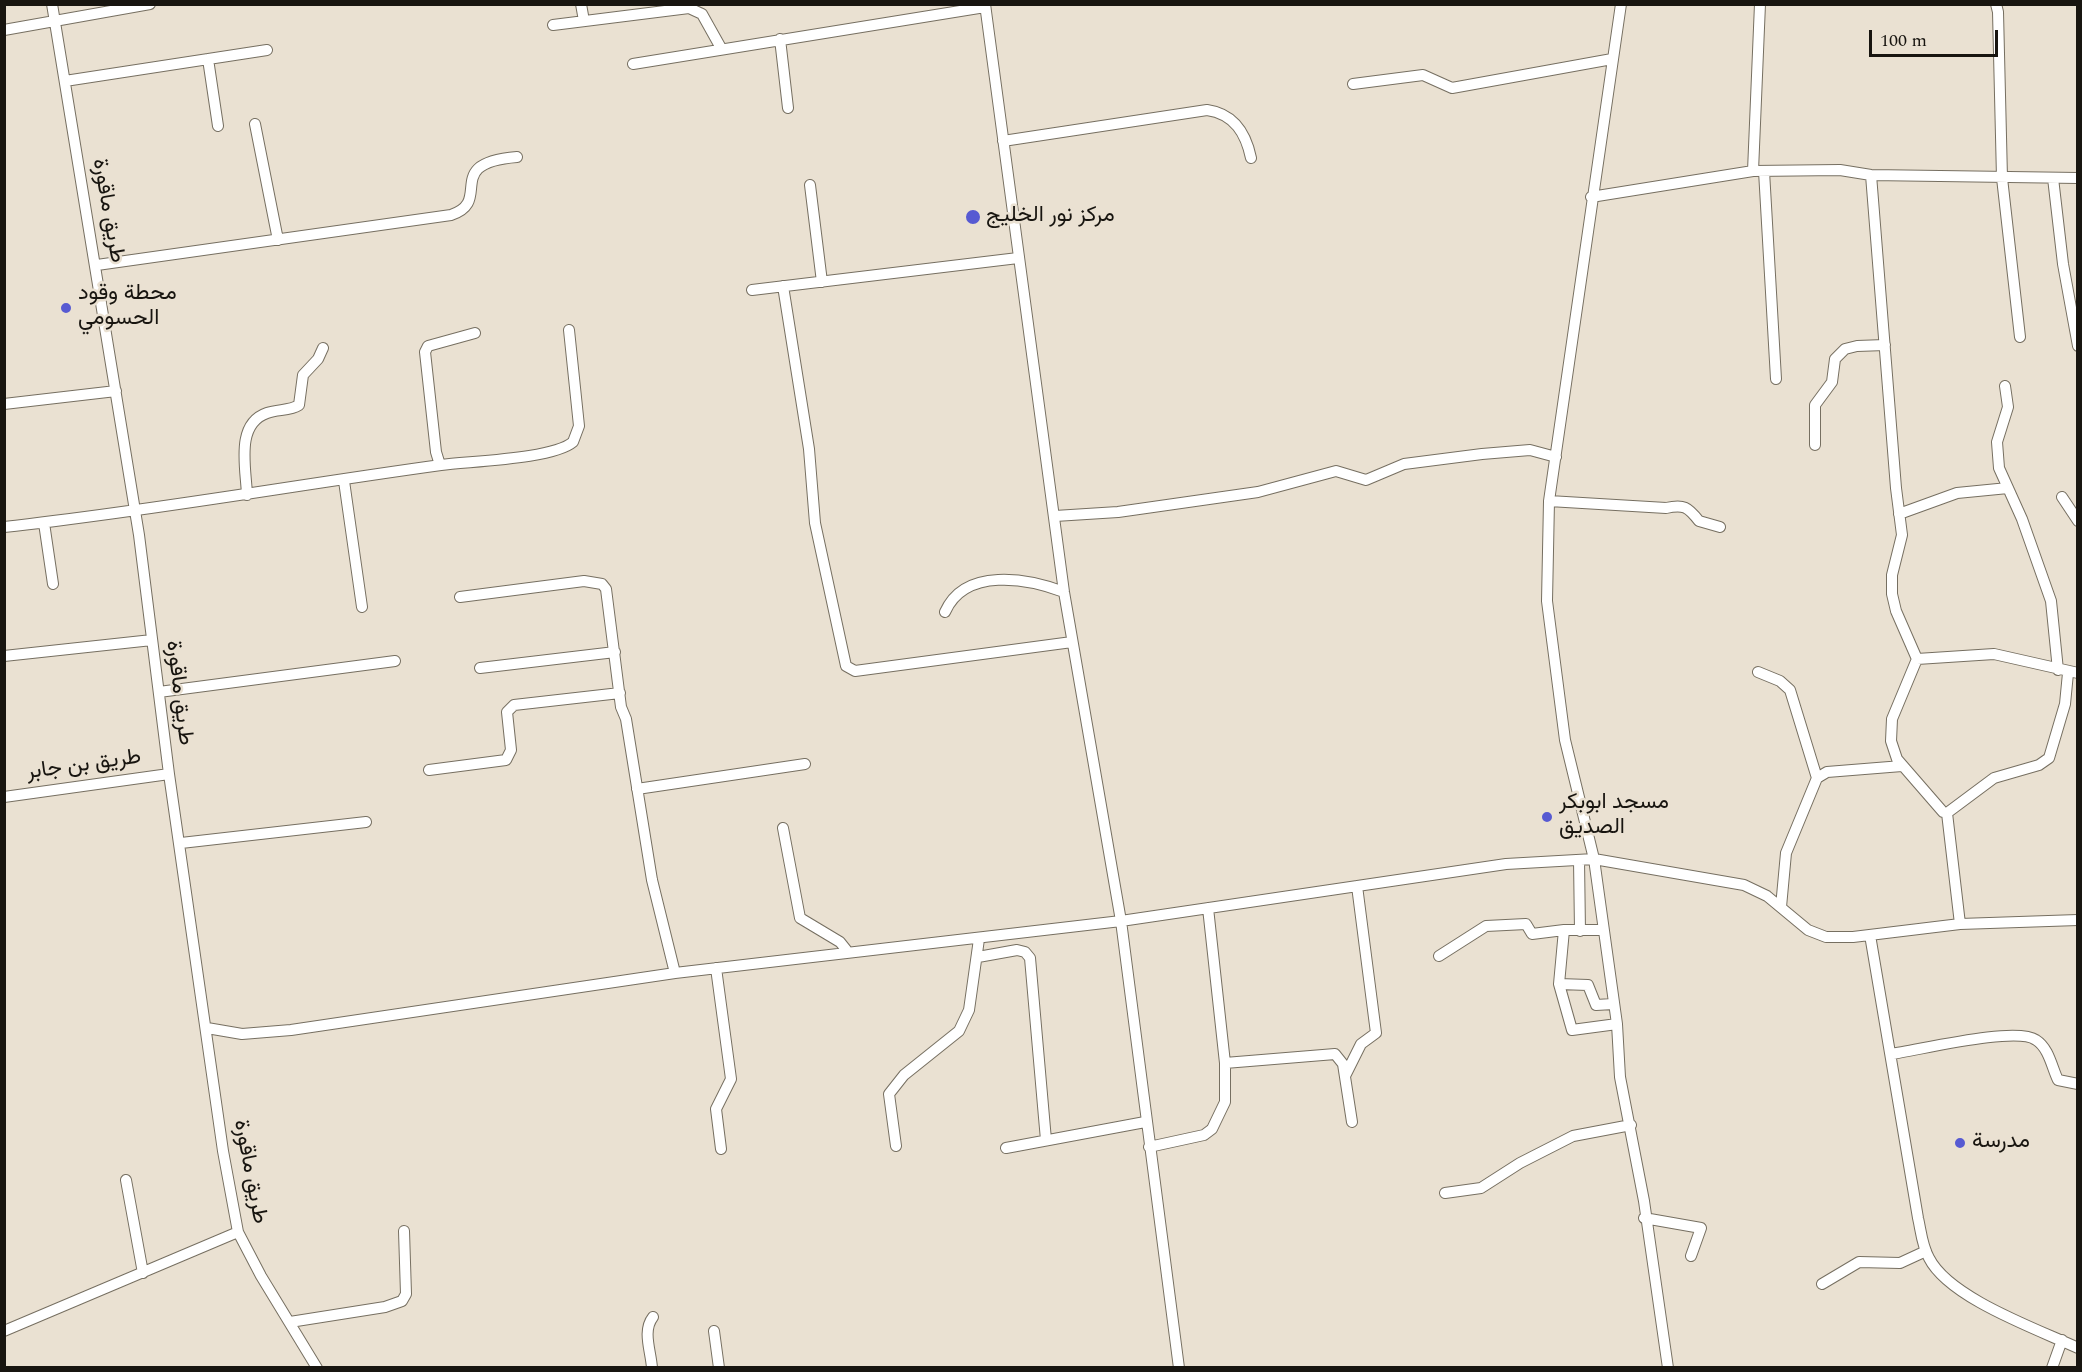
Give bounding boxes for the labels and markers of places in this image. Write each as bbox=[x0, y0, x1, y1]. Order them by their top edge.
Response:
place label: مركز نور الخليج bbox=[986, 204, 1115, 230]
marker: مركز نور الخليج bbox=[964, 208, 982, 226]
place label: محطة وقود الحسومي bbox=[78, 282, 177, 334]
marker: محطة وقود الحسومي bbox=[59, 301, 73, 315]
place label: مسجد ابوبكر الصديق bbox=[1559, 791, 1669, 842]
marker: مسجد ابوبكر الصديق bbox=[1540, 810, 1554, 824]
place label: مدرسة bbox=[1972, 1130, 2030, 1156]
marker: مدرسة bbox=[1953, 1136, 1967, 1150]

